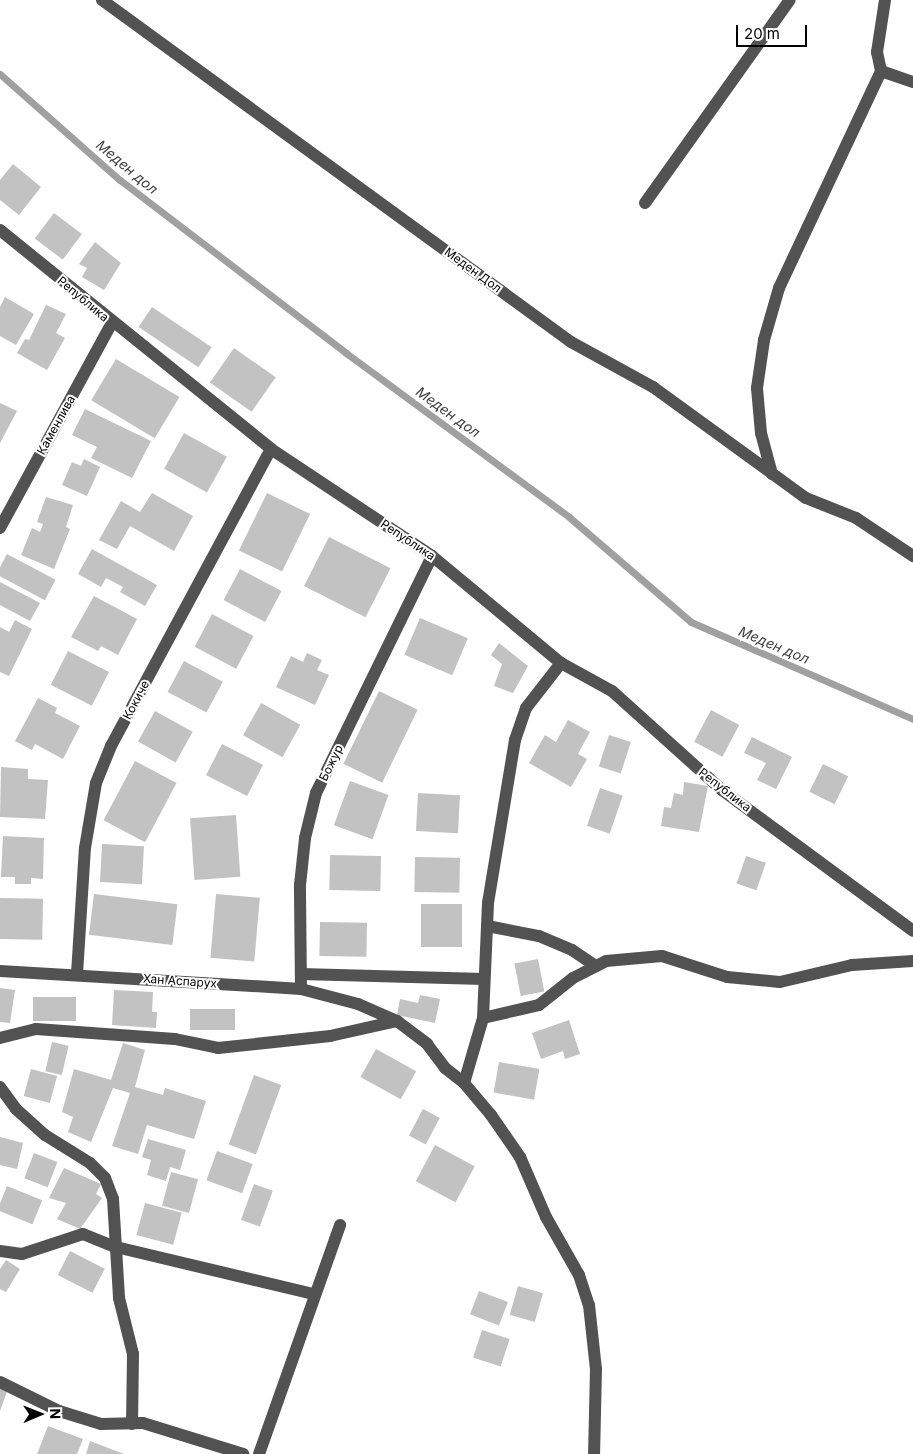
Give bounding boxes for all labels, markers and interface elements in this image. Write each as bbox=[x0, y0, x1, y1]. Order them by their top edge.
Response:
scale bar bbox=[738, 15, 809, 47]
text: 20 m bbox=[744, 24, 780, 43]
water label: Меден дол bbox=[93, 136, 161, 198]
street label: Меден Дол bbox=[442, 245, 504, 295]
street label: Република bbox=[54, 273, 112, 325]
water label: Меден дол bbox=[413, 383, 483, 441]
street label: Каменлива bbox=[34, 393, 78, 457]
street label: Република bbox=[378, 517, 438, 563]
water label: Меден дол bbox=[736, 623, 812, 667]
street label: Кокиче bbox=[120, 678, 152, 722]
street label: Божур bbox=[316, 743, 346, 783]
street label: Република bbox=[696, 765, 754, 815]
street label: Хан Аспарух bbox=[143, 971, 217, 991]
north arrow bbox=[15, 1389, 65, 1439]
text: N bbox=[47, 1408, 64, 1419]

